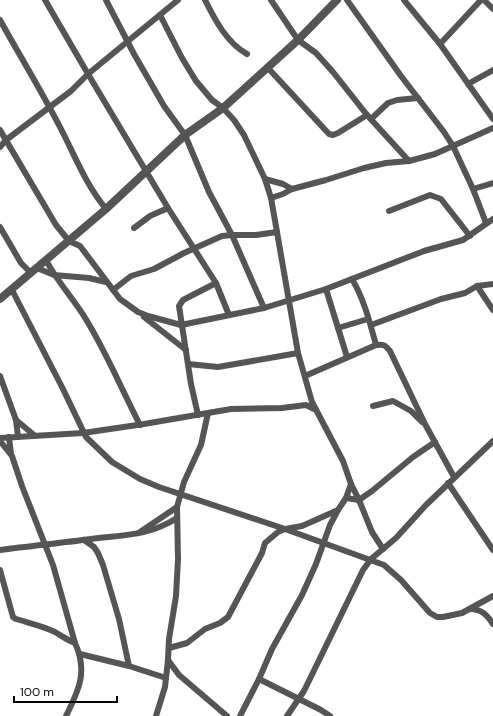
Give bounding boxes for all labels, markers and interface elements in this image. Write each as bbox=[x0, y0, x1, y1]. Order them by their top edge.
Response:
scale bar bbox=[14, 678, 117, 704]
text: 100 m bbox=[20, 684, 54, 700]

